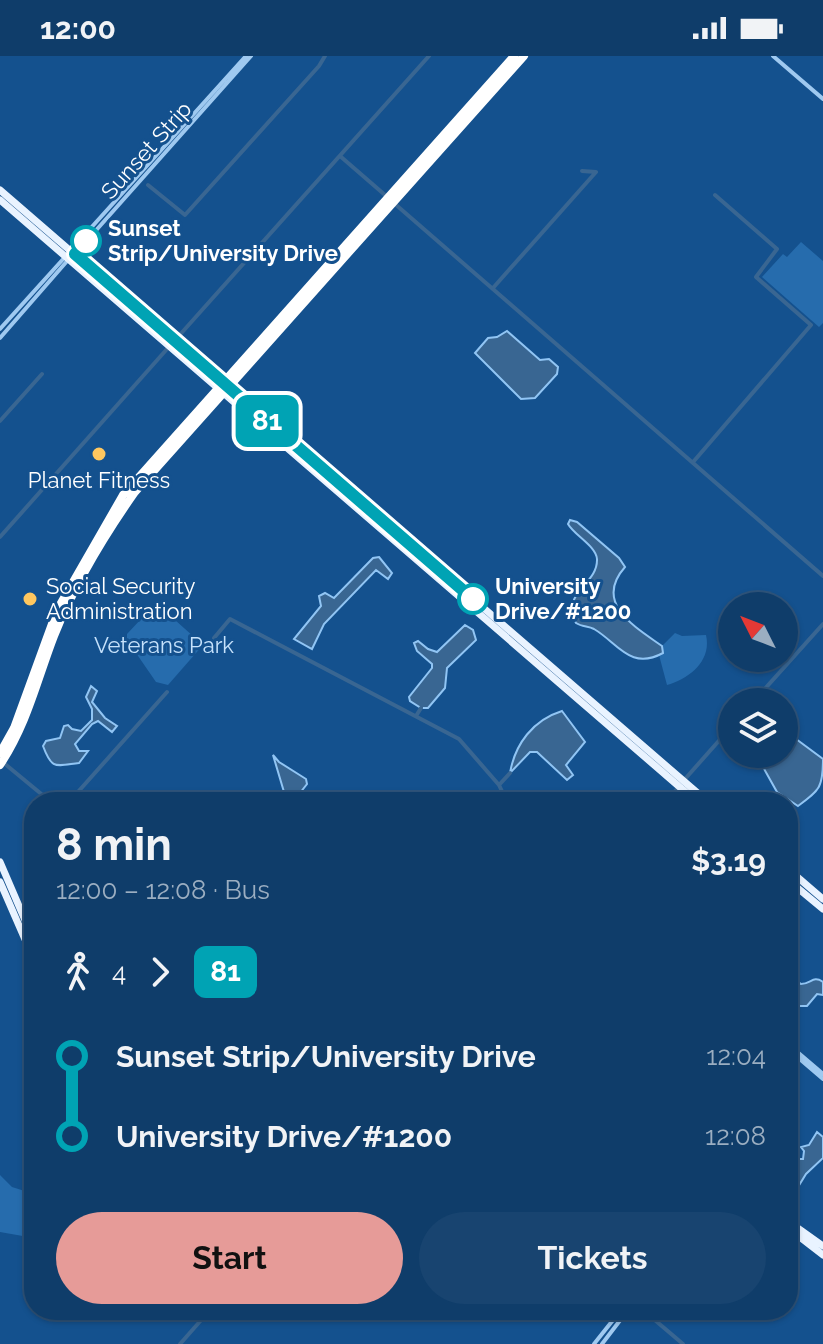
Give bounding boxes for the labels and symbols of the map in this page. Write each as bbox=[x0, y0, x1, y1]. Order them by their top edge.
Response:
street label: Sunset Strip bbox=[95, 96, 197, 204]
place label: Sunset Strip/University Drive bbox=[108, 215, 338, 266]
marker: Sunset Strip/University Drive bbox=[71, 226, 101, 256]
line badge: 81 bbox=[231, 395, 303, 447]
marker: Planet Fitness bbox=[90, 445, 108, 463]
place label: Planet Fitness bbox=[28, 467, 170, 493]
place label: Social Security Administration bbox=[46, 573, 196, 624]
place label: University Drive/#1200 bbox=[495, 573, 631, 624]
marker: University Drive/#1200 bbox=[458, 584, 488, 614]
marker: Social Security Administration bbox=[21, 590, 39, 608]
north arrow bbox=[718, 592, 798, 672]
park label: Veterans Park bbox=[94, 632, 234, 658]

